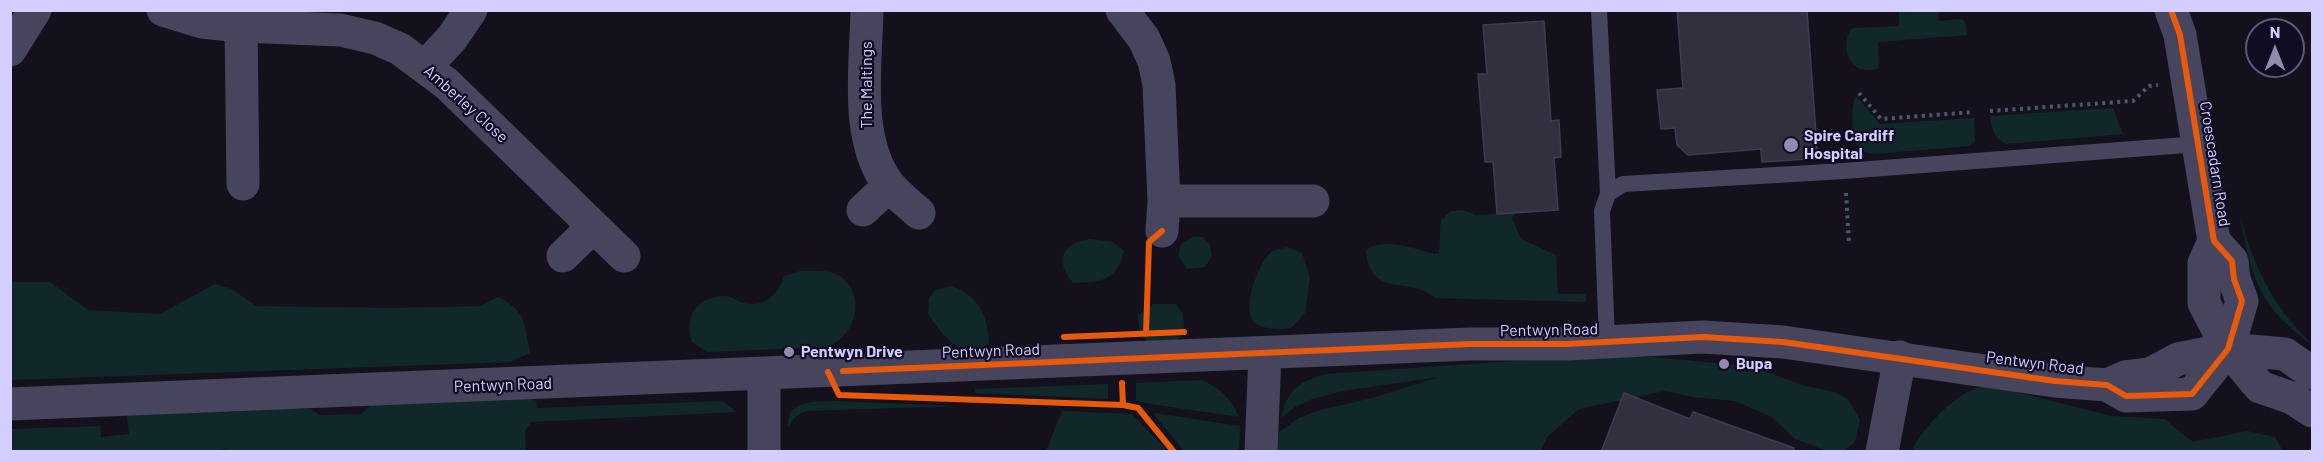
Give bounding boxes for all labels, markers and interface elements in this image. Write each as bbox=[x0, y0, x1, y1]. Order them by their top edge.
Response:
north arrow bbox=[2245, 18, 2305, 78]
text: N bbox=[2270, 22, 2280, 41]
street label: The Maltings bbox=[857, 41, 877, 129]
street label: Amberley Close bbox=[420, 61, 512, 147]
street label: Croescadarn Road bbox=[2196, 100, 2234, 228]
place label: Spire Cardiff Hospital bbox=[1804, 126, 1894, 164]
marker: Spire Cardiff Hospital bbox=[1782, 136, 1800, 154]
street label: Pentwyn Road bbox=[1500, 320, 1598, 340]
street label: Pentwyn Road bbox=[942, 340, 1040, 362]
place label: Pentwyn Drive bbox=[801, 342, 903, 362]
marker: Pentwyn Drive bbox=[782, 345, 796, 359]
street label: Pentwyn Road bbox=[1985, 347, 2085, 379]
place label: Bupa bbox=[1736, 354, 1772, 374]
marker: Bupa bbox=[1717, 357, 1731, 371]
street label: Pentwyn Road bbox=[454, 374, 552, 396]

